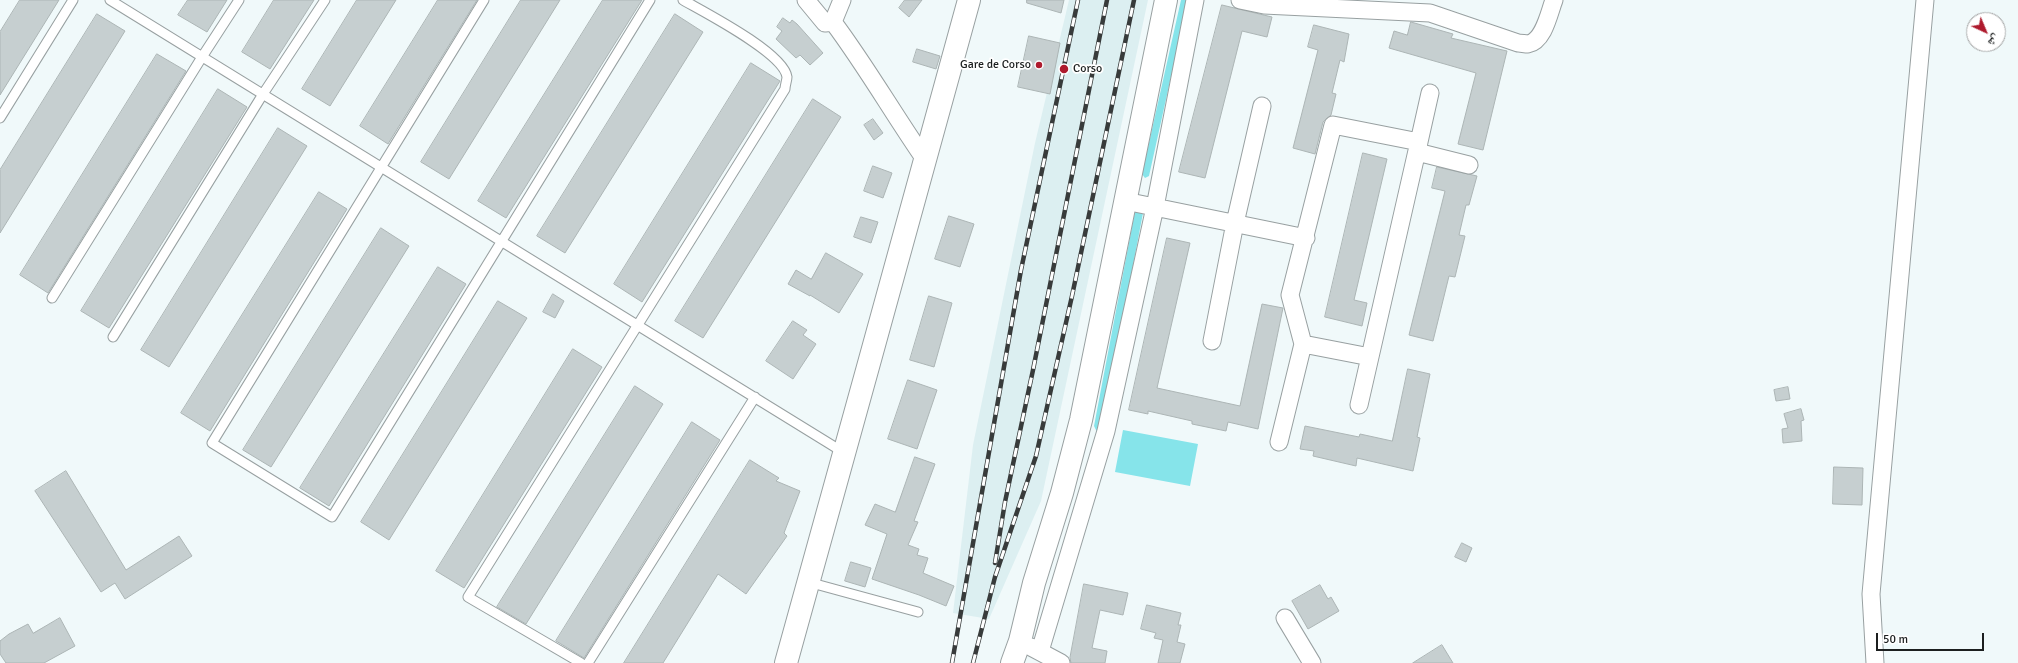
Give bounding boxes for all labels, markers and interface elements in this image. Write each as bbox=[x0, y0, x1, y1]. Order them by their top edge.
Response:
north arrow bbox=[1966, 12, 2006, 52]
text: ش bbox=[1985, 32, 2003, 49]
place label: Gare de Corso bbox=[960, 58, 1031, 72]
marker: Gare de Corso bbox=[1034, 60, 1044, 70]
place label: Corso bbox=[1073, 62, 1102, 76]
marker: Corso bbox=[1058, 63, 1070, 75]
scale bar bbox=[1878, 625, 1986, 651]
text: 50 m bbox=[1883, 632, 1908, 647]

